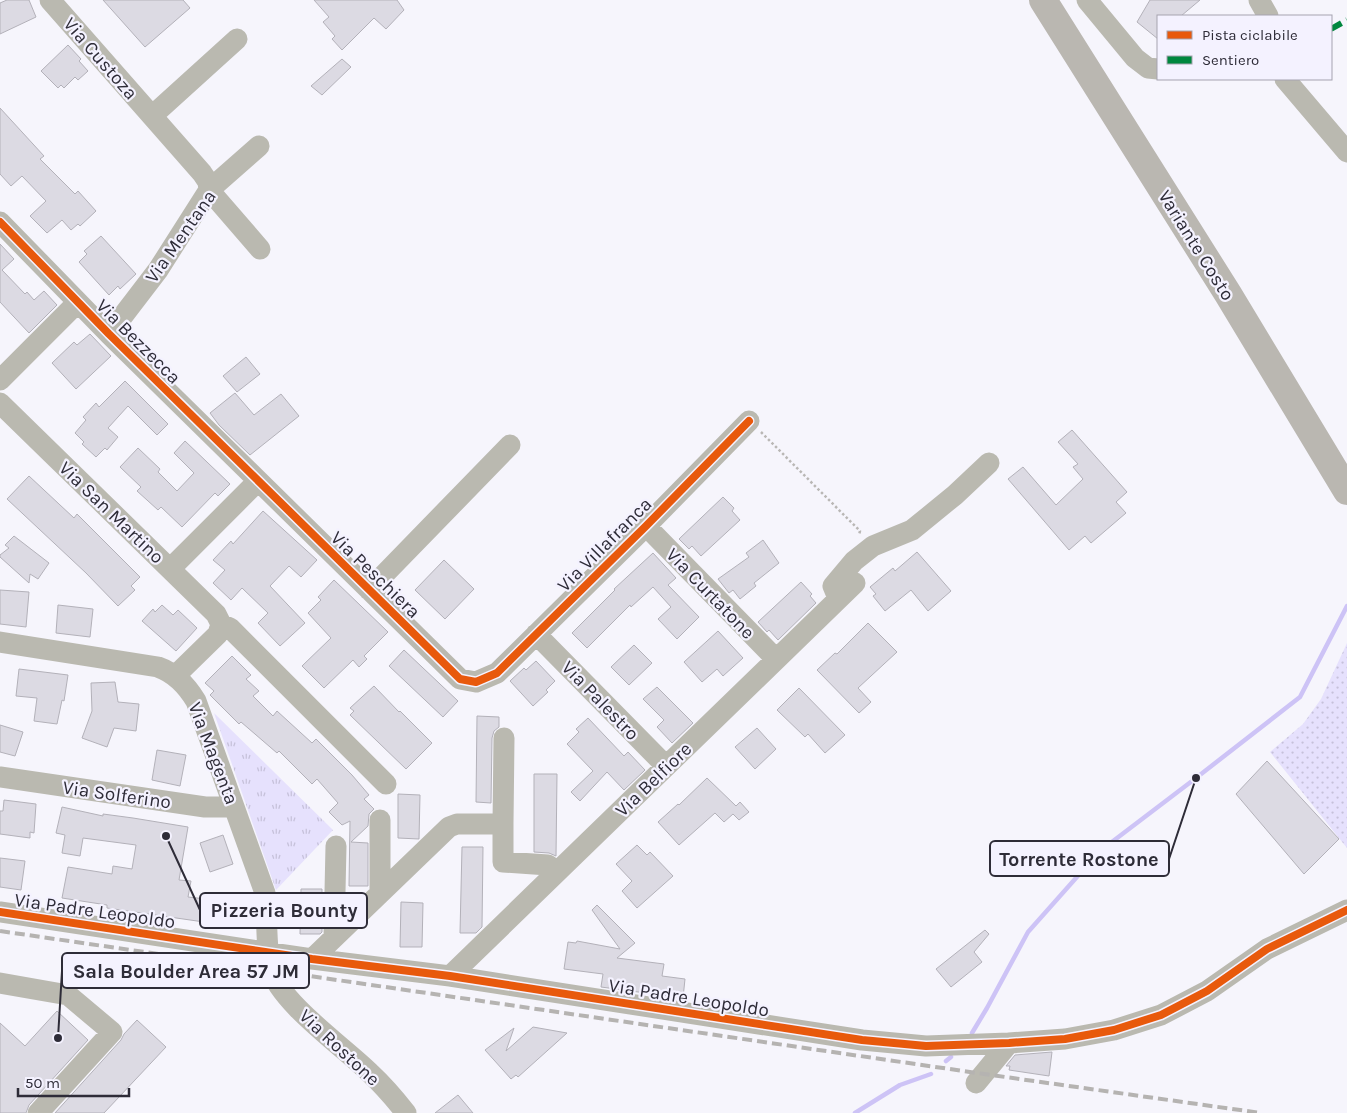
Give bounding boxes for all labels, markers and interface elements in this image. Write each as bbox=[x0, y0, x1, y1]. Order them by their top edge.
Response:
street label: Via Custoza bbox=[59, 13, 142, 104]
legend bbox=[1157, 15, 1332, 80]
text: Pista ciclabile bbox=[1202, 26, 1298, 44]
text: Sentiero bbox=[1202, 51, 1259, 69]
street label: Via Mentana bbox=[141, 186, 221, 287]
street label: Variante Costo bbox=[1153, 186, 1239, 305]
street label: Via Bezzecca bbox=[91, 295, 185, 389]
street label: Via San Martino bbox=[54, 457, 168, 568]
street label: Via Villafranca bbox=[553, 493, 656, 596]
street label: Via Peschiera bbox=[326, 527, 425, 623]
street label: Via Curtatone bbox=[661, 544, 759, 644]
street label: Via Palestro bbox=[557, 656, 644, 745]
street label: Via Magenta bbox=[184, 699, 243, 807]
street label: Via Belfiore bbox=[611, 738, 696, 821]
street label: Via Solferino bbox=[61, 777, 172, 813]
callout: Torrente Rostone bbox=[990, 841, 1169, 876]
text: Torrente Rostone bbox=[999, 848, 1159, 871]
street label: Via Padre Leopoldo bbox=[13, 889, 177, 933]
callout: Pizzeria Bounty bbox=[200, 893, 367, 928]
text: Pizzeria Bounty bbox=[211, 899, 357, 922]
callout: Sala Boulder Area 57 JM bbox=[62, 953, 309, 988]
text: Sala Boulder Area 57 JM bbox=[73, 960, 299, 983]
street label: Via Padre Leopoldo bbox=[607, 974, 771, 1022]
street label: Via Rostone bbox=[294, 1005, 384, 1091]
scale bar bbox=[18, 1066, 129, 1098]
text: 50 m bbox=[25, 1074, 60, 1092]

